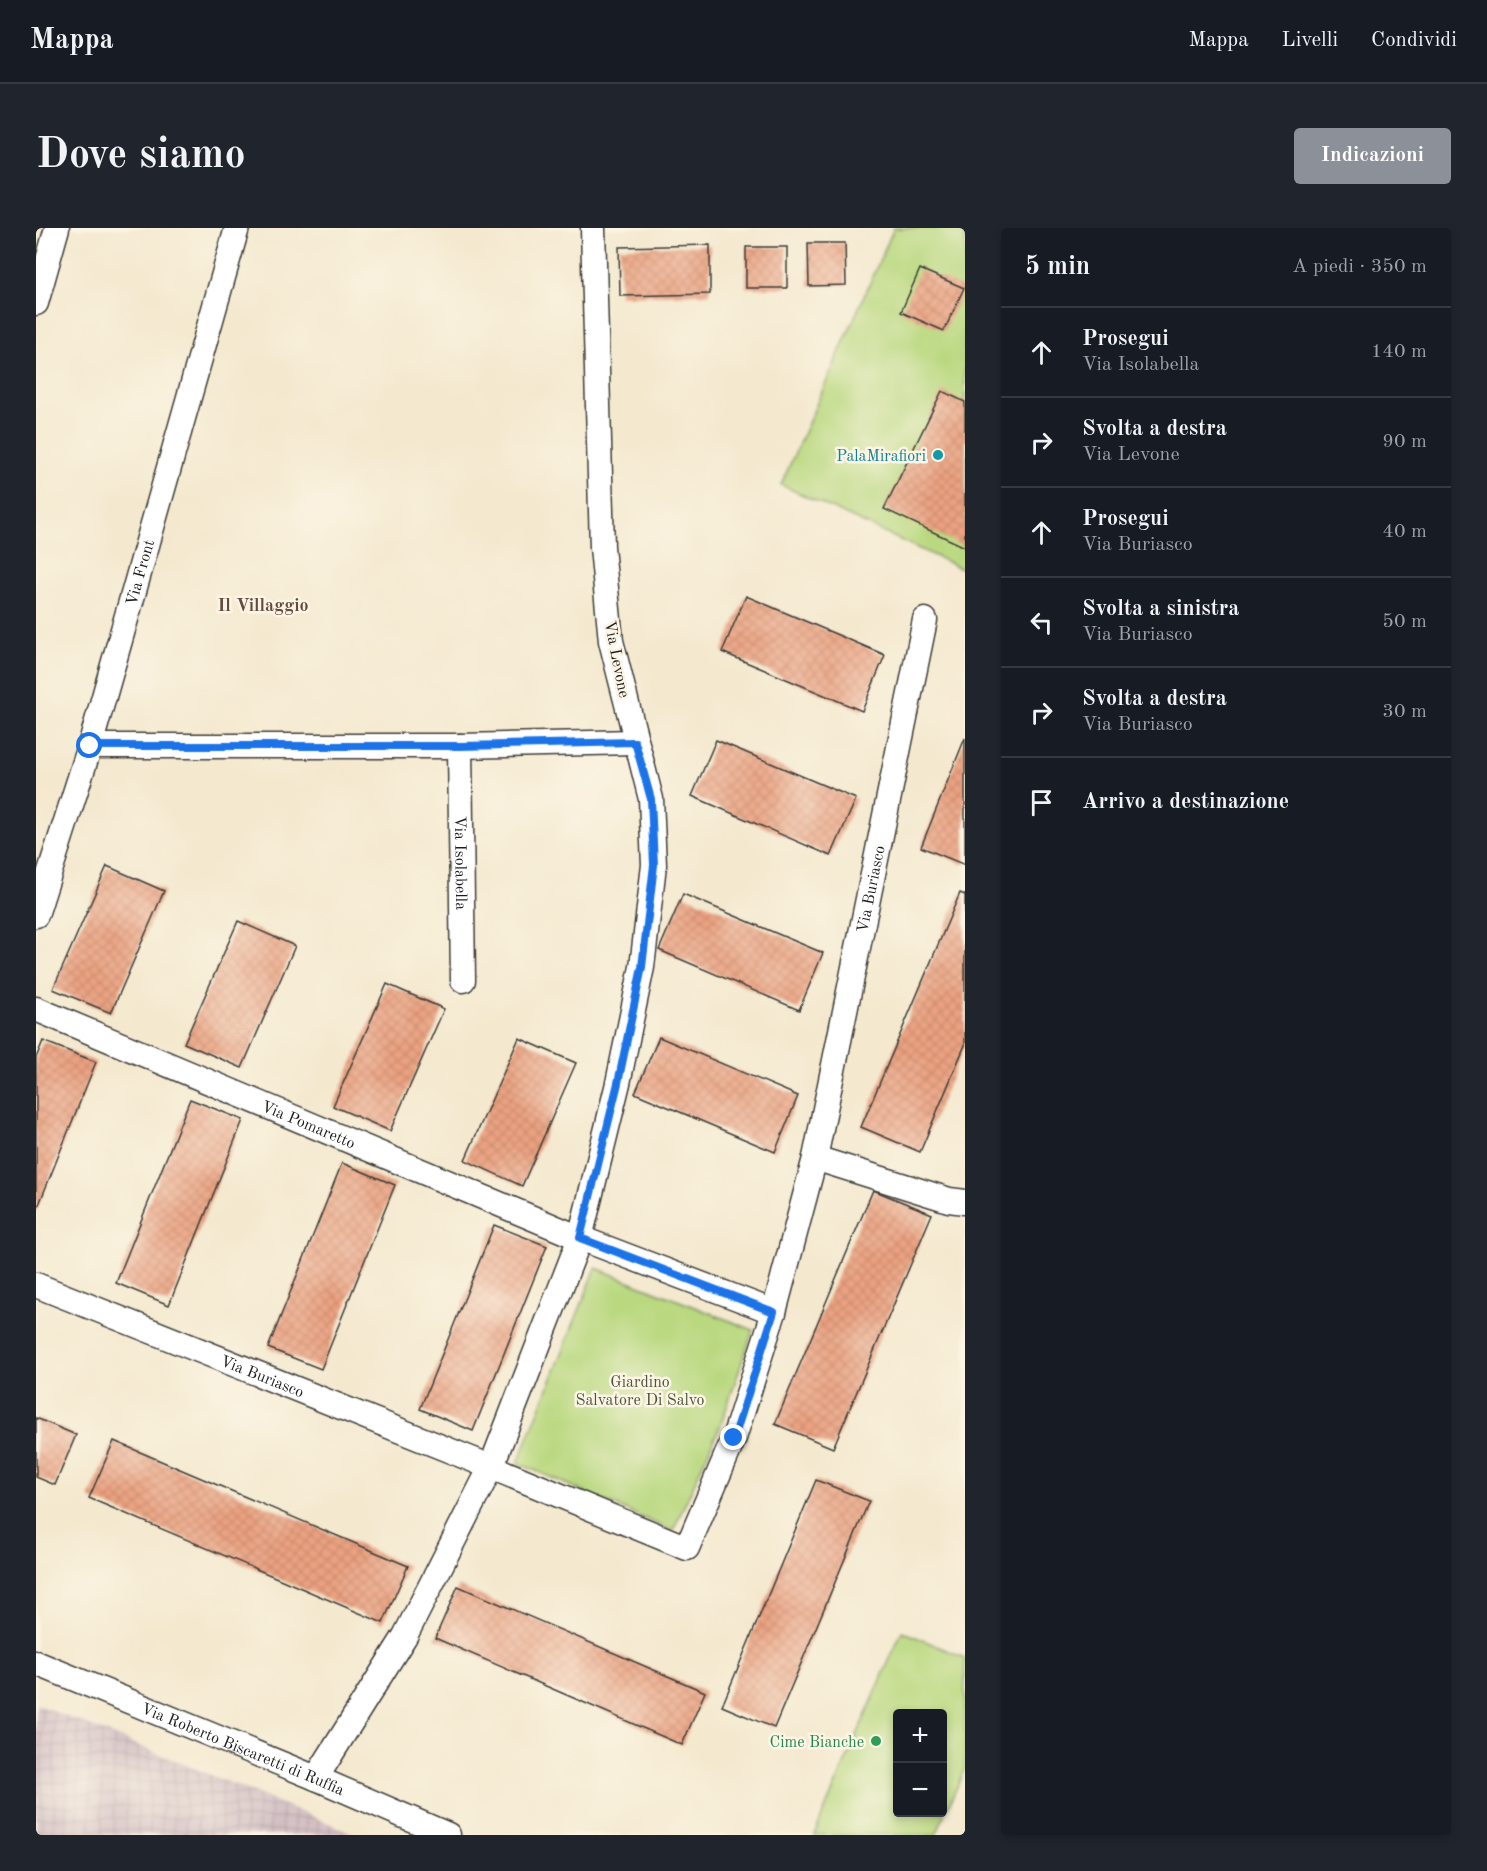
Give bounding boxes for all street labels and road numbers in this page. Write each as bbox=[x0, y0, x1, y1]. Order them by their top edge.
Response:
street label: Via Front bbox=[124, 538, 158, 608]
street label: Via Levone bbox=[601, 620, 631, 699]
street label: Via Isolabella bbox=[451, 816, 468, 910]
street label: Via Buriasco bbox=[855, 844, 889, 934]
street label: Via Pomaretto bbox=[259, 1099, 357, 1153]
street label: Via Buriasco bbox=[218, 1354, 306, 1401]
street label: Via Roberto Biscaretti di Ruffia bbox=[139, 1701, 346, 1799]

